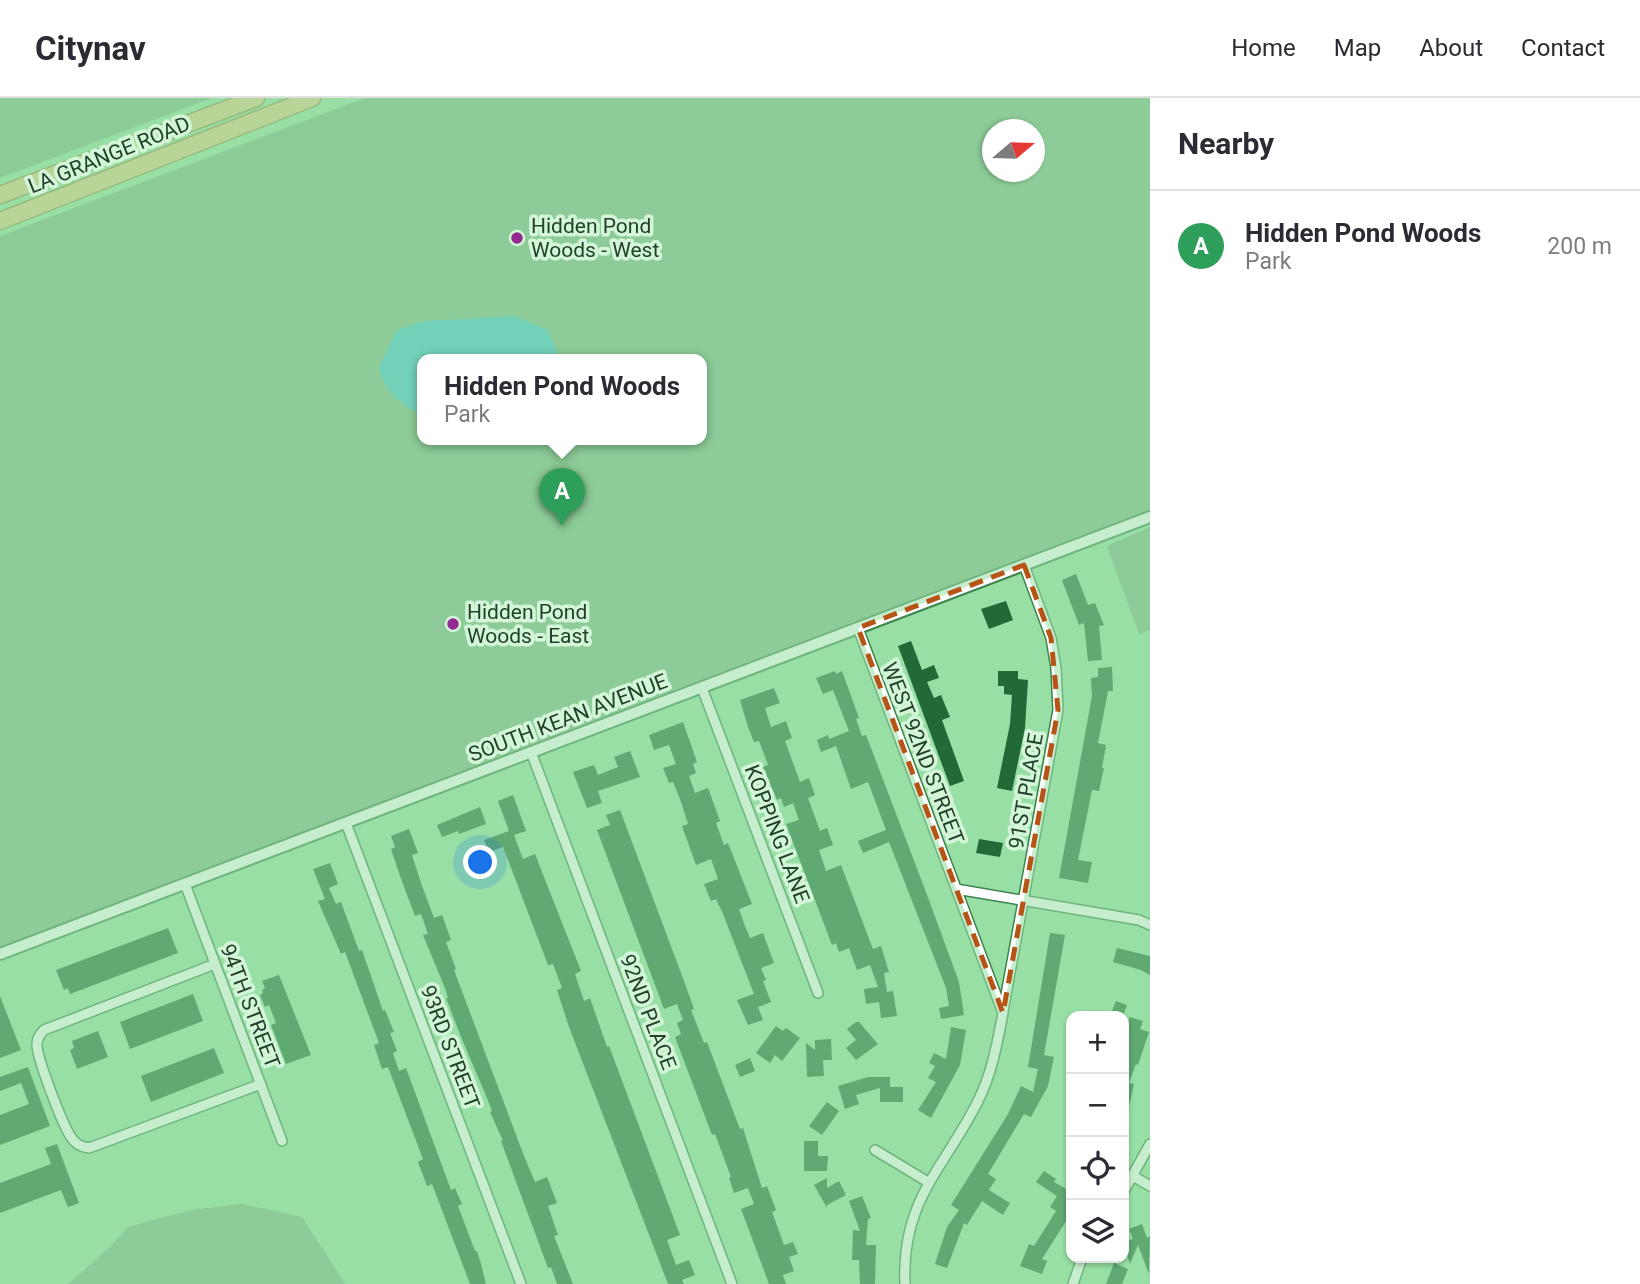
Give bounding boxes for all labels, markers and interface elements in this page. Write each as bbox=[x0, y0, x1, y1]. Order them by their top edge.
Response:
text: Citynav bbox=[35, 29, 146, 68]
text: Home bbox=[1231, 34, 1296, 62]
text: Map bbox=[1334, 34, 1381, 62]
text: About bbox=[1419, 34, 1483, 62]
text: Contact bbox=[1521, 34, 1605, 62]
street label: LA GRANGE ROAD bbox=[25, 112, 193, 198]
north arrow bbox=[982, 119, 1045, 182]
text: Nearby bbox=[1178, 126, 1274, 161]
place label: Hidden Pond Woods - West bbox=[531, 214, 659, 262]
text: Hidden Pond Woods bbox=[1245, 218, 1481, 248]
marker: Hidden Pond Woods - West bbox=[509, 230, 525, 246]
text: A bbox=[1193, 233, 1209, 260]
text: 200 m bbox=[1547, 233, 1612, 260]
text: Park bbox=[1245, 248, 1291, 275]
popup bbox=[417, 354, 707, 445]
text: Hidden Pond Woods bbox=[444, 371, 680, 401]
text: Park bbox=[444, 401, 490, 428]
pin: A bbox=[539, 468, 585, 526]
place label: Hidden Pond Woods - East bbox=[467, 600, 589, 648]
marker: Hidden Pond Woods - East bbox=[445, 616, 461, 632]
street label: WEST 92ND STREET bbox=[877, 659, 969, 848]
street label: SOUTH KEAN AVENUE bbox=[465, 669, 671, 767]
street label: 91ST PLACE bbox=[1004, 731, 1048, 851]
street label: KOPPING LANE bbox=[740, 761, 814, 907]
your location bbox=[463, 845, 497, 879]
street label: 94TH STREET bbox=[215, 941, 285, 1072]
street label: 92ND PLACE bbox=[615, 951, 681, 1073]
street label: 93RD STREET bbox=[415, 982, 485, 1112]
map controls bbox=[1066, 1011, 1129, 1263]
button: + bbox=[1066, 1011, 1129, 1074]
button: − bbox=[1066, 1074, 1129, 1137]
button: locate bbox=[1066, 1137, 1129, 1200]
button: layers bbox=[1066, 1200, 1129, 1263]

